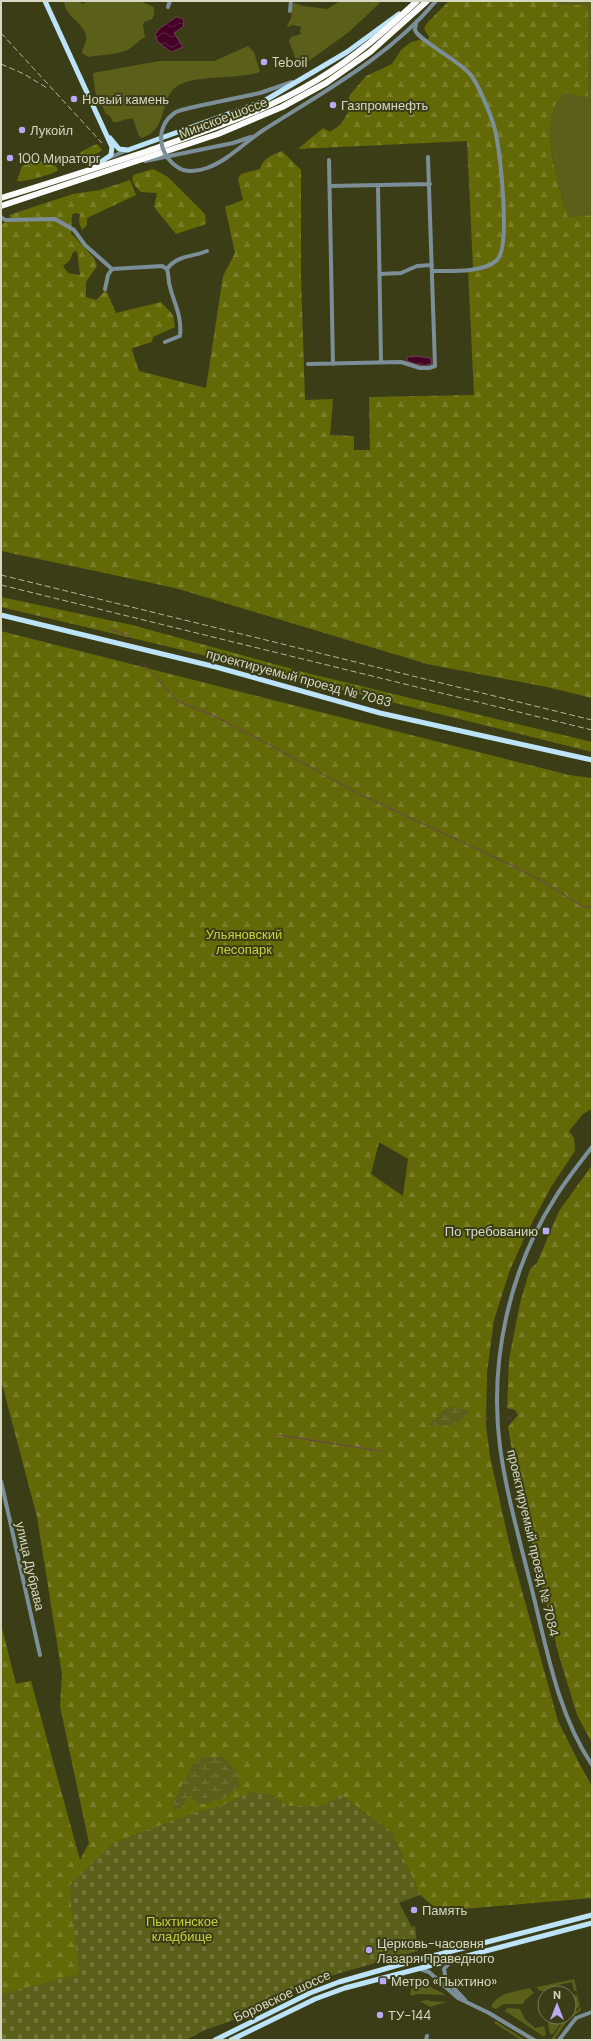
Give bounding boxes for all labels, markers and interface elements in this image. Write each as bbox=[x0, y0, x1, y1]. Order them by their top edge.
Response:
place label: Teboil bbox=[272, 54, 307, 71]
marker: Teboil bbox=[259, 57, 269, 67]
place label: Новый камень bbox=[82, 91, 169, 108]
street label: Минское шоссе bbox=[176, 93, 270, 143]
marker: Новый камень bbox=[69, 94, 79, 104]
place label: Газпромнефть bbox=[341, 97, 429, 114]
marker: Газпромнефть bbox=[328, 100, 338, 110]
place label: Лукойл bbox=[30, 122, 73, 139]
marker: Лукойл bbox=[17, 125, 27, 135]
place label: 100 Мираторг bbox=[18, 150, 101, 167]
marker: 100 Мираторг bbox=[5, 153, 15, 163]
street label: проектируемый проезд № 7083 bbox=[204, 645, 394, 711]
park label: Ульяновский лесопарк bbox=[206, 926, 282, 958]
place label: По требованию bbox=[445, 1223, 538, 1240]
marker: По требованию bbox=[541, 1226, 551, 1236]
street label: проектируемый проезд № 7084 bbox=[503, 1448, 563, 1638]
street label: улица Дубрава bbox=[12, 1520, 49, 1613]
place label: Память bbox=[422, 1902, 468, 1919]
marker: Память bbox=[409, 1905, 419, 1915]
park label: Пыхтинское кладбище bbox=[146, 1913, 218, 1945]
place label: Церковь-часовня Лазаря Праведного bbox=[377, 1935, 495, 1967]
marker: Церковь-часовня Лазаря Праведного bbox=[364, 1945, 374, 1955]
street label: Боровское шоссе bbox=[231, 1966, 333, 2026]
place label: Метро «Пыхтино» bbox=[391, 1973, 497, 1990]
marker: Метро «Пыхтино» bbox=[378, 1976, 388, 1986]
north arrow bbox=[537, 1985, 577, 2025]
text: N bbox=[553, 1988, 561, 2002]
place label: ТУ-144 bbox=[388, 2007, 431, 2024]
marker: ТУ-144 bbox=[375, 2010, 385, 2020]

